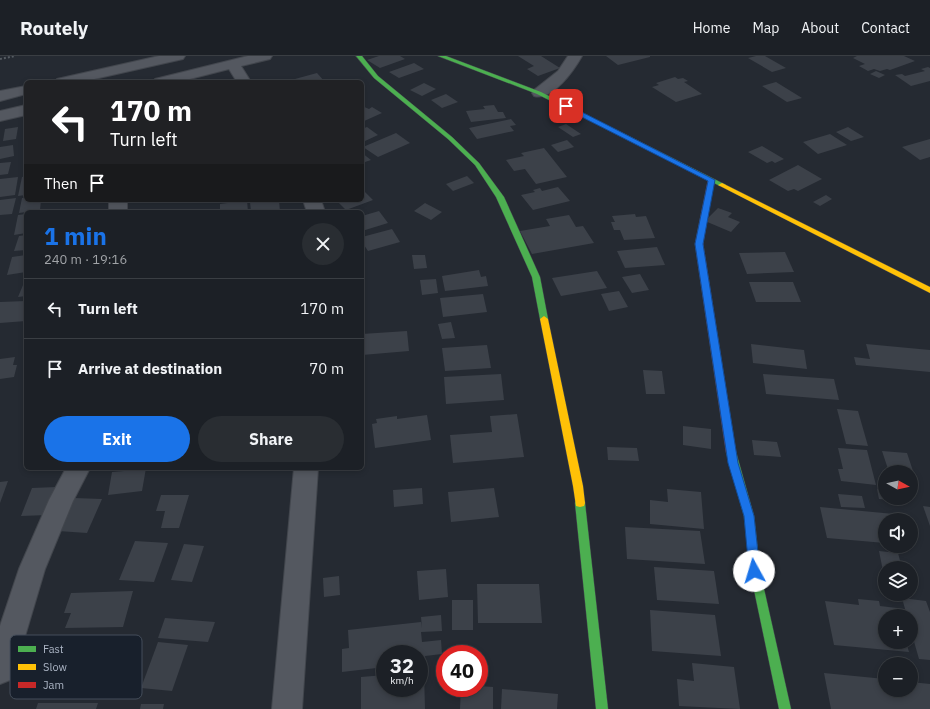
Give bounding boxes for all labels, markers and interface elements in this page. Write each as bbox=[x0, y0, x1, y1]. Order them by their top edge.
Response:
text: Routely bbox=[20, 16, 88, 40]
text: Home bbox=[693, 19, 730, 37]
text: Map bbox=[752, 19, 779, 37]
text: About bbox=[801, 19, 839, 37]
text: Contact bbox=[861, 19, 910, 37]
pin bbox=[549, 89, 583, 123]
text: 170 m bbox=[110, 92, 192, 129]
icon: arrive bbox=[555, 95, 577, 117]
icon: left bbox=[44, 96, 96, 148]
text: Turn left bbox=[110, 128, 178, 151]
icon: arrive bbox=[86, 172, 108, 194]
text: Then bbox=[44, 174, 78, 193]
text: 1 min bbox=[44, 220, 107, 252]
button: close bbox=[302, 223, 344, 265]
text: 240 m · 19:16 bbox=[44, 251, 127, 268]
icon: left bbox=[44, 298, 66, 320]
text: Turn left bbox=[78, 299, 138, 318]
text: 170 m bbox=[300, 299, 344, 318]
icon: arrive bbox=[44, 358, 66, 380]
text: Arrive at destination bbox=[78, 359, 222, 378]
text: 70 m bbox=[309, 359, 344, 378]
button: Exit bbox=[44, 416, 190, 462]
button: Share bbox=[198, 416, 344, 462]
north arrow bbox=[878, 465, 918, 505]
map controls bbox=[878, 465, 918, 697]
button: sound bbox=[878, 513, 918, 553]
position arrow bbox=[733, 550, 775, 592]
button: layers bbox=[878, 561, 918, 601]
button: + bbox=[878, 609, 918, 649]
legend bbox=[10, 635, 142, 699]
text: Fast bbox=[43, 642, 64, 656]
speed limit sign: 40 bbox=[436, 645, 488, 697]
text: 32 bbox=[390, 652, 414, 679]
button: − bbox=[878, 657, 918, 697]
text: Slow bbox=[43, 660, 67, 674]
text: km/h bbox=[390, 674, 414, 687]
text: Jam bbox=[43, 678, 64, 692]

